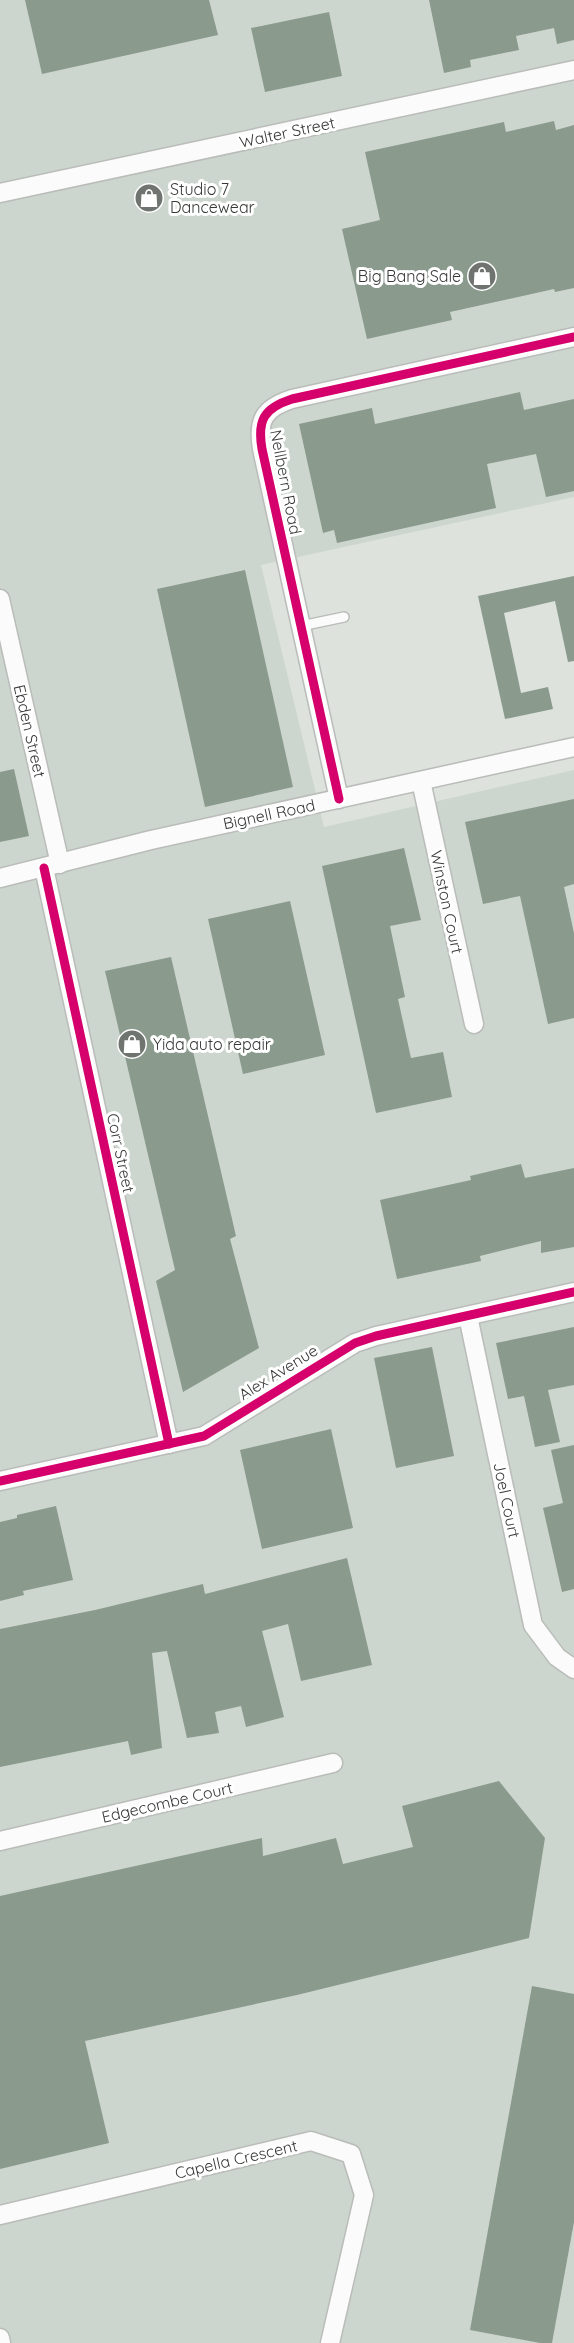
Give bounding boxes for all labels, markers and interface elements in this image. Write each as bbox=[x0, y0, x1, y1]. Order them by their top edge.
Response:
street label: Walter Street bbox=[237, 112, 337, 152]
place label: Studio 7 Dancewear bbox=[170, 179, 255, 217]
shop icon: Studio 7 Dancewear bbox=[133, 182, 165, 214]
shop icon: Big Bang Sale bbox=[466, 260, 498, 292]
place label: Big Bang Sale bbox=[358, 266, 461, 286]
street label: Nellbern Road bbox=[266, 428, 306, 536]
street label: Ebden Street bbox=[10, 683, 50, 779]
street label: Bignell Road bbox=[221, 794, 317, 834]
street label: Winston Court bbox=[426, 849, 468, 955]
shop icon: Yida auto repair bbox=[116, 1028, 148, 1060]
place label: Yida auto repair bbox=[153, 1034, 271, 1054]
street label: Corr Street bbox=[103, 1112, 139, 1194]
street label: Alex Avenue bbox=[235, 1340, 321, 1404]
street label: Joel Court bbox=[489, 1460, 525, 1540]
street label: Edgecombe Court bbox=[100, 1777, 234, 1827]
street label: Capella Crescent bbox=[173, 2135, 299, 2183]

